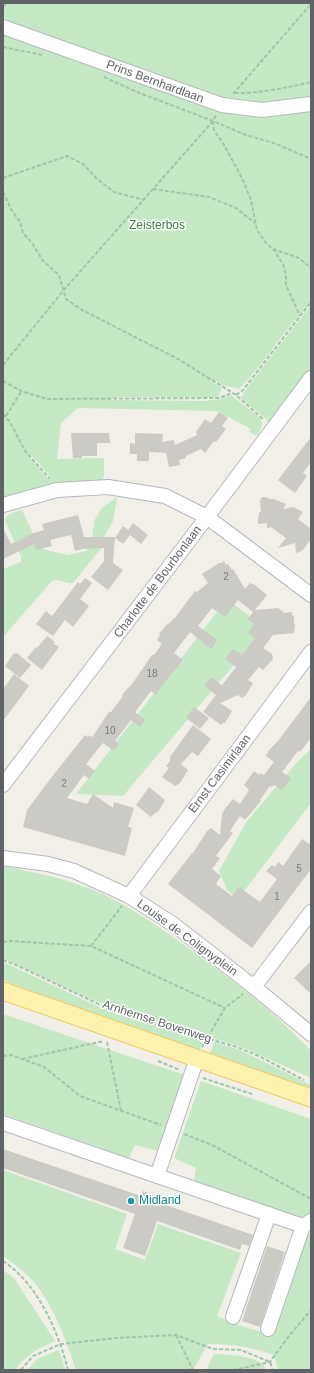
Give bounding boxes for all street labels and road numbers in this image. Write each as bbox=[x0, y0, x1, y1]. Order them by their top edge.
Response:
street label: Prins Bernhardlaan bbox=[104, 58, 206, 106]
street label: Charlotte de Bourbonlaan bbox=[111, 523, 205, 641]
street label: Ernst Casimirlaan bbox=[186, 732, 254, 816]
street label: Louise de Colignyplein bbox=[134, 897, 240, 979]
street label: Arnhemse Bovenweg bbox=[101, 998, 213, 1046]

